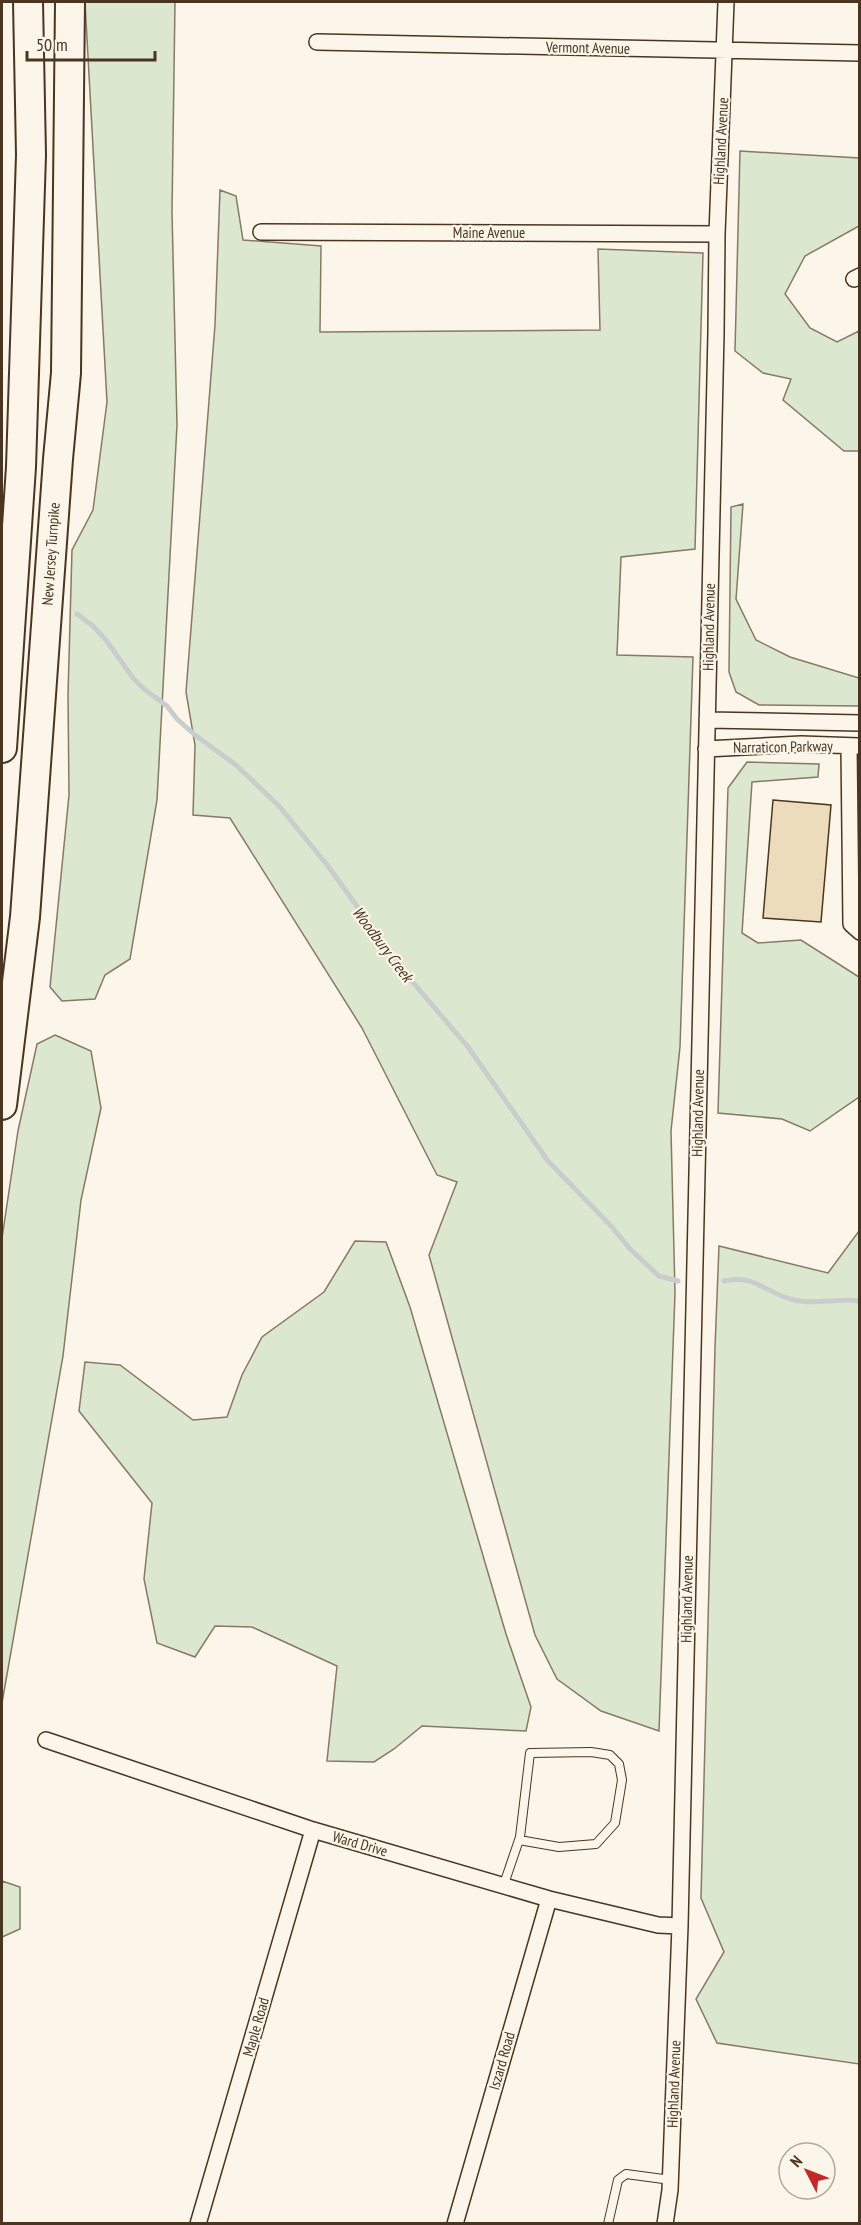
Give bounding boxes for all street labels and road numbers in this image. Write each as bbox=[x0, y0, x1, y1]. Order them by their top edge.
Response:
street label: Vermont Avenue bbox=[545, 37, 630, 58]
street label: Highland Avenue bbox=[709, 97, 732, 185]
street label: Maine Avenue bbox=[453, 223, 525, 242]
street label: New Jersey Turnpike bbox=[37, 502, 64, 606]
street label: Highland Avenue bbox=[698, 583, 719, 671]
street label: Narraticon Parkway bbox=[733, 736, 833, 757]
street label: Highland Avenue bbox=[687, 1069, 708, 1157]
street label: Highland Avenue bbox=[676, 1555, 697, 1643]
street label: Ward Drive bbox=[330, 1827, 390, 1860]
street label: Maple Road bbox=[238, 1995, 273, 2059]
street label: Iszard Road bbox=[484, 2030, 519, 2092]
street label: Highland Avenue bbox=[662, 2040, 685, 2128]

